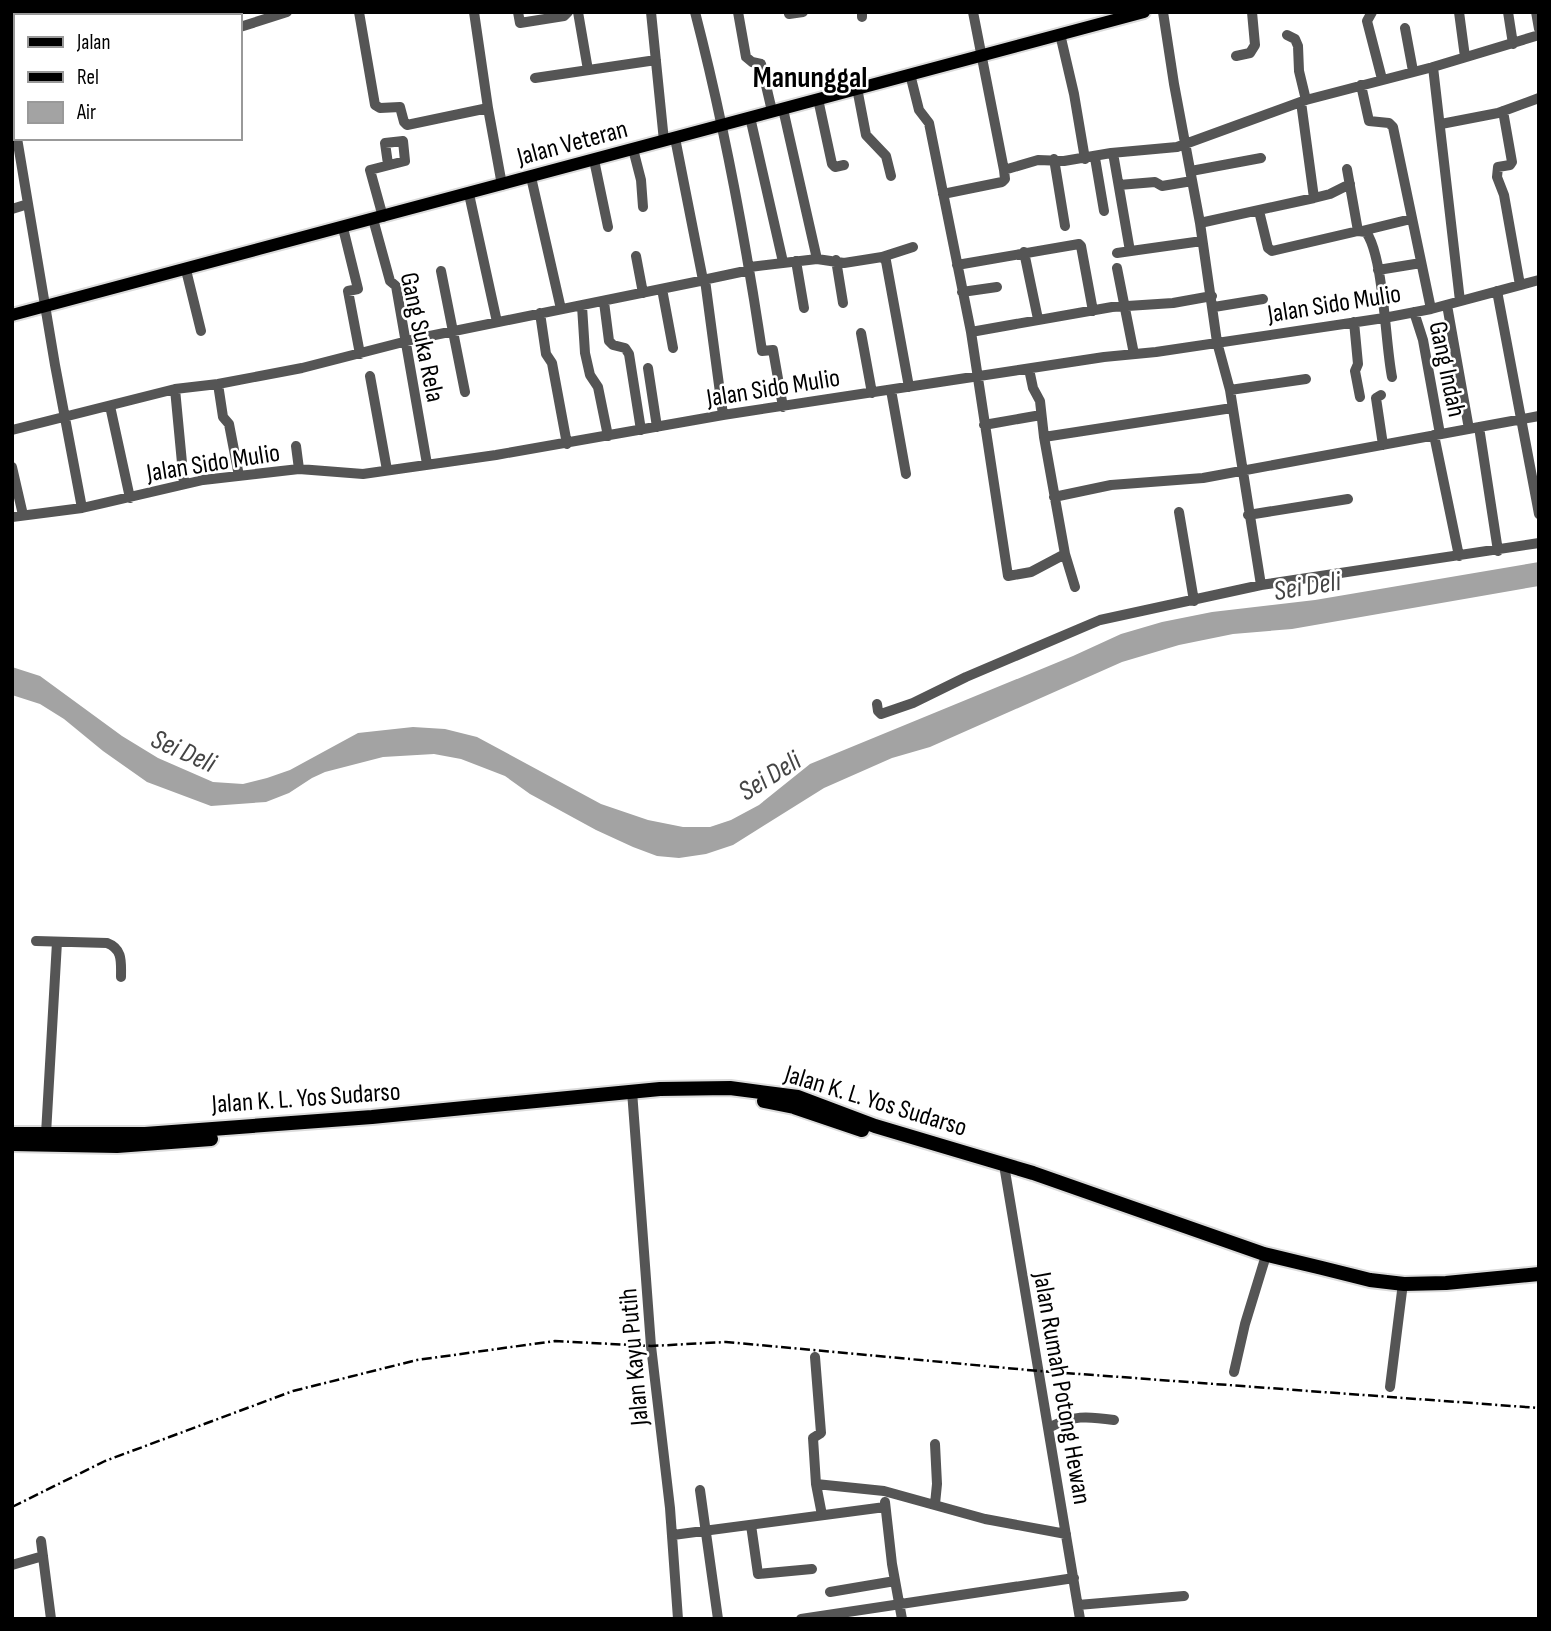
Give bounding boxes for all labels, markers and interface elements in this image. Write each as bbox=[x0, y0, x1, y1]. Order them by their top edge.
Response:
legend bbox=[14, 14, 242, 140]
text: Jalan bbox=[76, 30, 110, 55]
district label: Manunggal bbox=[753, 60, 867, 96]
text: Rel bbox=[77, 65, 99, 90]
text: Air bbox=[76, 100, 96, 125]
street label: Jalan Veteran bbox=[513, 114, 631, 173]
street label: Gang Suka Rela bbox=[393, 270, 450, 405]
street label: Jalan Sido Mulio bbox=[1264, 279, 1403, 330]
street label: Gang Indah bbox=[1421, 319, 1472, 420]
street label: Jalan Sido Mulio bbox=[703, 363, 842, 414]
street label: Jalan Sido Mulio bbox=[143, 438, 282, 489]
water label: Sei Deli bbox=[1271, 565, 1344, 608]
water label: Sei Deli bbox=[146, 723, 222, 781]
water label: Sei Deli bbox=[732, 744, 808, 808]
street label: Jalan K. L. Yos Sudarso bbox=[780, 1059, 971, 1144]
street label: Jalan K. L. Yos Sudarso bbox=[210, 1076, 402, 1121]
street label: Jalan Rumah Potong Hewan bbox=[1026, 1269, 1097, 1507]
street label: Jalan Kayu Putih bbox=[613, 1287, 656, 1428]

